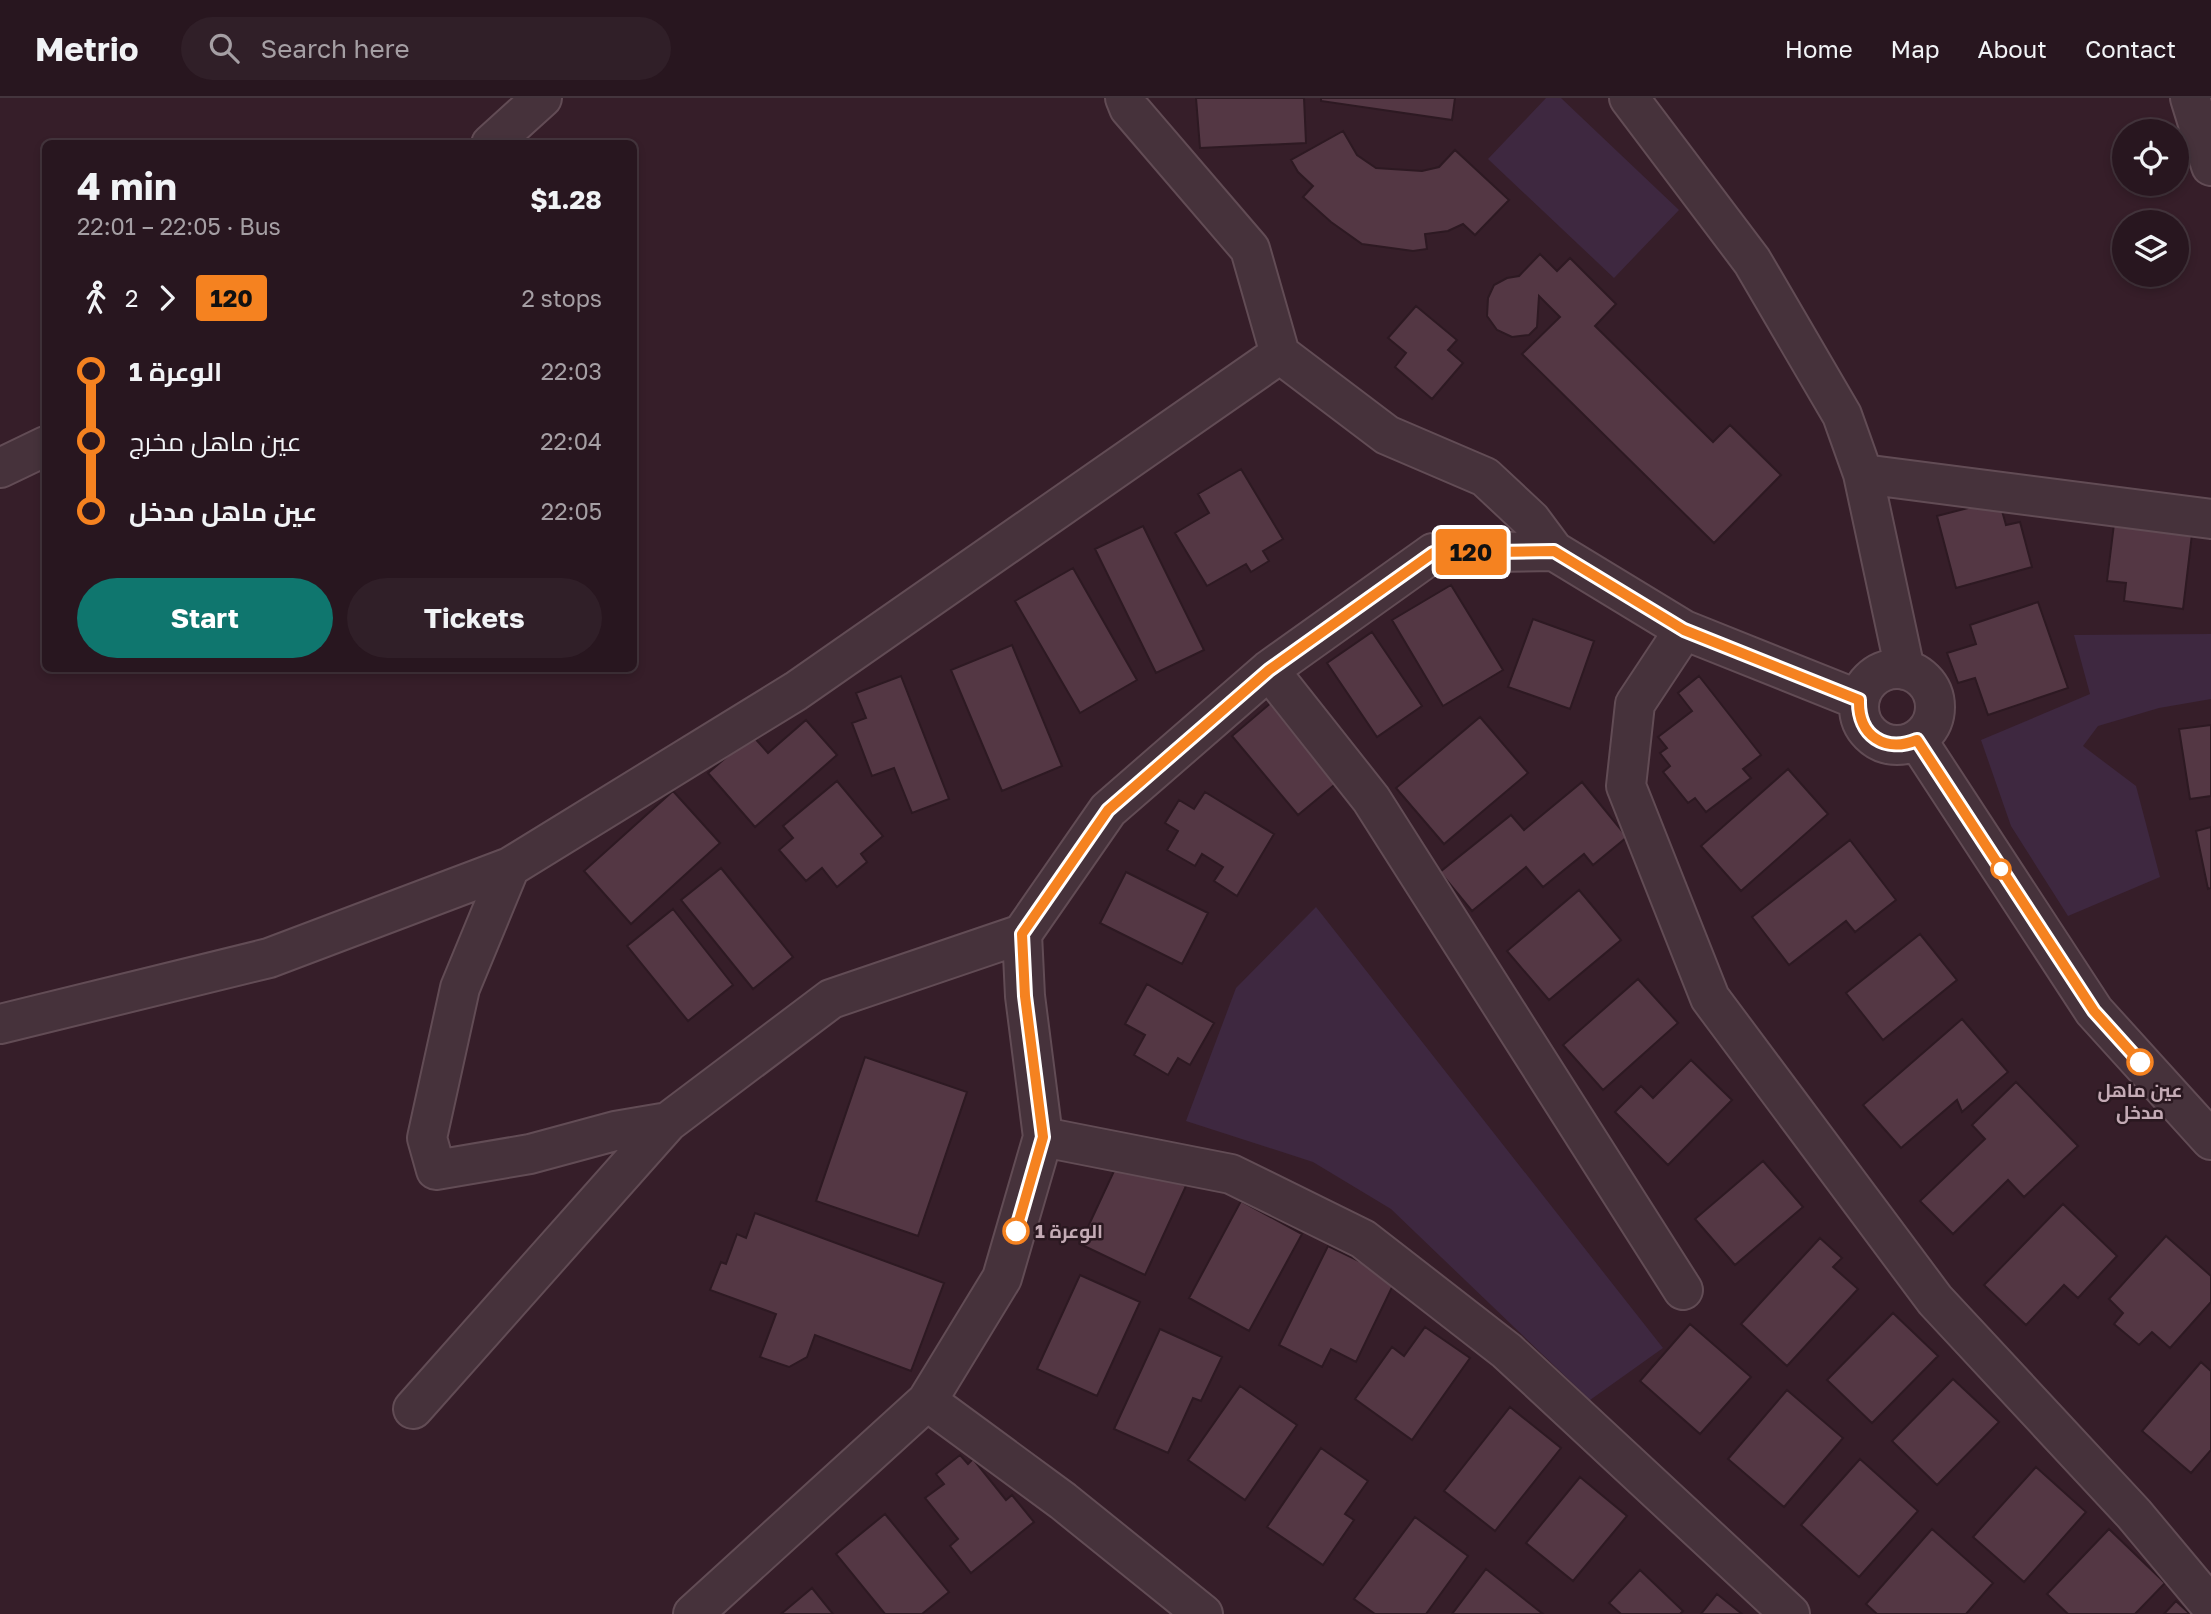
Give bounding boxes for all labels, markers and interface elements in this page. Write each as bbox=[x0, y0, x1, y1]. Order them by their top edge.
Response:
search box bbox=[181, 17, 671, 80]
text: Metrio bbox=[35, 29, 139, 68]
icon: search bbox=[205, 29, 243, 67]
text: Search here bbox=[261, 33, 410, 64]
text: Home bbox=[1785, 34, 1853, 63]
text: Map bbox=[1891, 34, 1940, 63]
text: About bbox=[1978, 34, 2047, 63]
text: Contact bbox=[2085, 34, 2176, 63]
map controls bbox=[2112, 119, 2189, 287]
button: locate bbox=[2112, 119, 2189, 196]
text: 4 min bbox=[77, 163, 177, 208]
text: $1.28 bbox=[530, 184, 602, 215]
button: layers bbox=[2112, 210, 2189, 287]
text: 22:01 – 22:05 · Bus bbox=[77, 212, 281, 240]
icon: walk bbox=[77, 279, 115, 317]
icon: forward bbox=[148, 279, 186, 317]
text: 120 bbox=[210, 283, 253, 312]
text: 2 bbox=[125, 284, 138, 312]
text: 2 stops bbox=[521, 284, 602, 312]
text: الوعرة 1 bbox=[129, 356, 222, 387]
text: 22:03 bbox=[541, 357, 602, 385]
text: عين ماهل مخرج bbox=[129, 426, 302, 457]
text: 22:04 bbox=[540, 427, 602, 455]
text: عين ماهل مدخل bbox=[129, 496, 317, 527]
text: 22:05 bbox=[541, 497, 602, 525]
line badge: 120 bbox=[1431, 529, 1511, 575]
text: 120 bbox=[1450, 537, 1492, 566]
button: Start bbox=[77, 578, 333, 658]
button: Tickets bbox=[347, 578, 602, 658]
unlabelled marker bbox=[1991, 859, 2011, 879]
marker: عين ماهل مدخل bbox=[2127, 1049, 2153, 1075]
place label: عين ماهل مدخل bbox=[2098, 1078, 2182, 1124]
marker: الوعرة 1 bbox=[1003, 1218, 1029, 1244]
place label: الوعرة 1 bbox=[1035, 1219, 1103, 1243]

